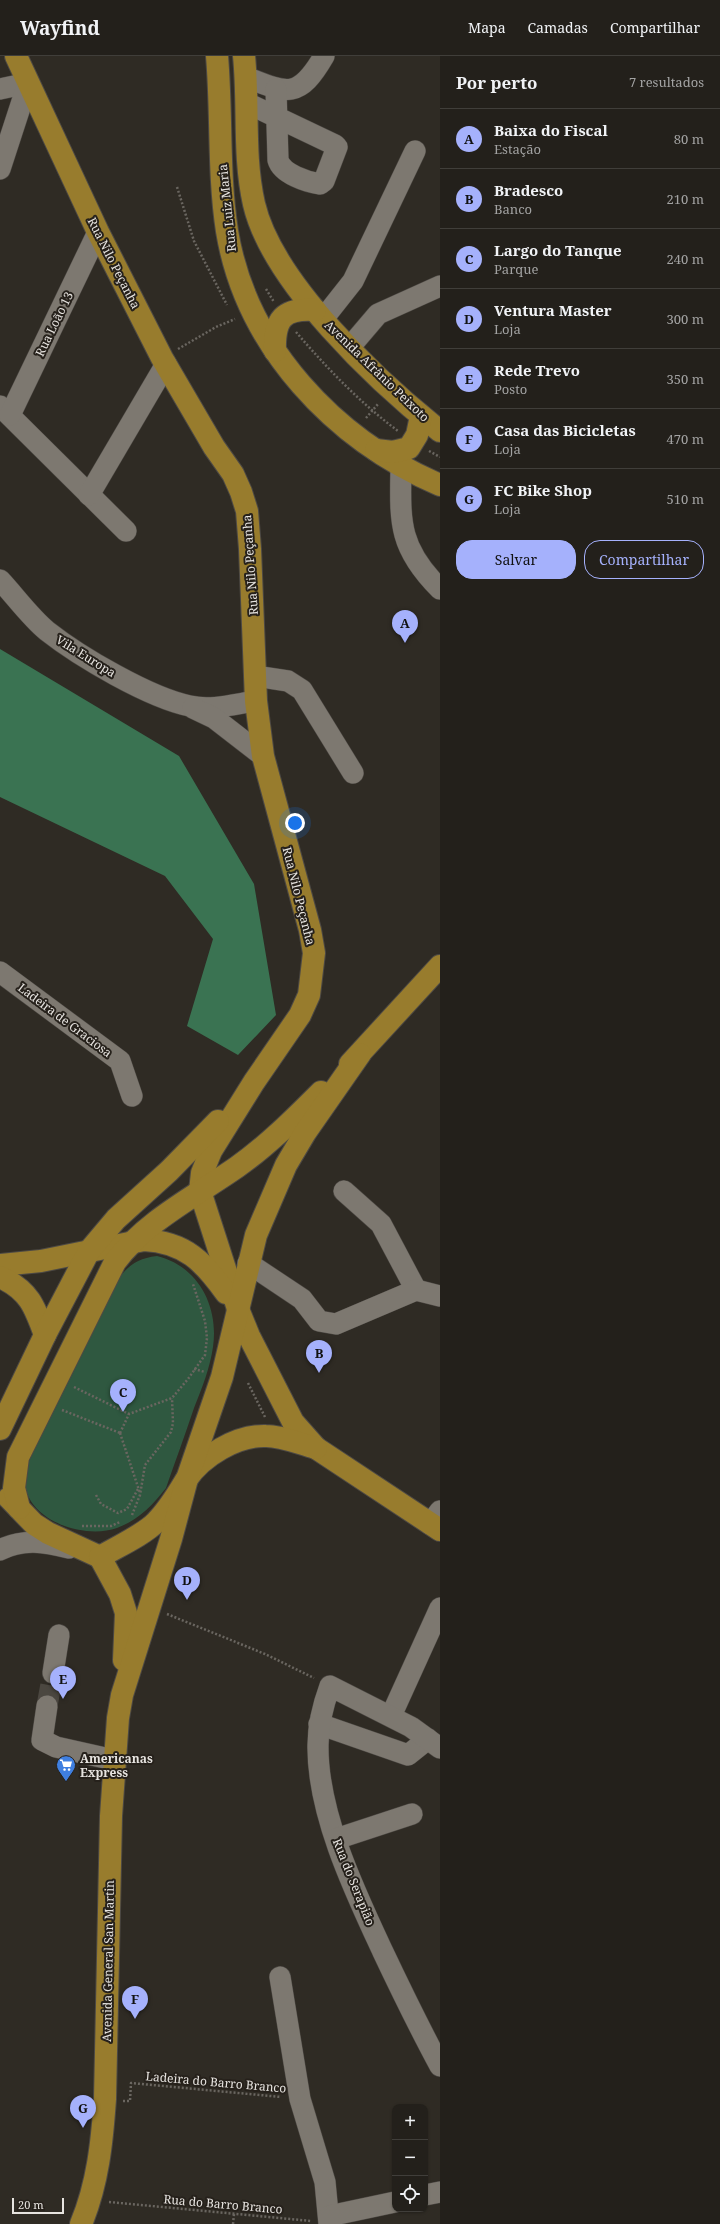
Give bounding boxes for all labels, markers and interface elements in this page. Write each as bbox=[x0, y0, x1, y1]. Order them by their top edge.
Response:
text: Wayfind bbox=[20, 15, 100, 41]
text: Mapa bbox=[468, 18, 506, 37]
text: Camadas bbox=[528, 18, 588, 37]
text: Compartilhar bbox=[610, 18, 700, 37]
text: Por perto bbox=[456, 71, 538, 94]
text: 7 resultados bbox=[629, 73, 704, 91]
text: Baixa do Fiscal bbox=[494, 120, 608, 140]
text: A bbox=[464, 130, 474, 148]
text: 80 m bbox=[674, 130, 704, 148]
text: Estação bbox=[494, 140, 541, 158]
street label: Rua Luiz Maria bbox=[214, 163, 240, 253]
text: Bradesco bbox=[494, 180, 563, 200]
text: B bbox=[465, 190, 473, 208]
text: 210 m bbox=[667, 190, 704, 208]
text: Banco bbox=[494, 200, 532, 218]
street label: Rua Nilo Peçanha bbox=[84, 214, 145, 312]
text: Largo do Tanque bbox=[494, 240, 622, 260]
text: C bbox=[465, 250, 473, 268]
text: 240 m bbox=[667, 250, 704, 268]
text: Parque bbox=[494, 260, 539, 278]
street label: Rua Loão 13 bbox=[31, 289, 77, 359]
text: Ventura Master bbox=[494, 300, 612, 320]
text: D bbox=[464, 310, 474, 328]
text: 300 m bbox=[667, 310, 704, 328]
street label: Avenida Afrânio Peixoto bbox=[321, 317, 433, 425]
text: Loja bbox=[494, 320, 521, 338]
text: Rede Trevo bbox=[494, 360, 580, 380]
text: E bbox=[465, 370, 473, 388]
text: 350 m bbox=[667, 370, 704, 388]
text: Posto bbox=[494, 380, 527, 398]
text: Casa das Bicicletas bbox=[494, 420, 636, 440]
text: F bbox=[465, 430, 473, 448]
text: 470 m bbox=[667, 430, 704, 448]
text: Loja bbox=[494, 440, 521, 458]
text: FC Bike Shop bbox=[494, 480, 592, 500]
text: G bbox=[464, 490, 474, 508]
text: 510 m bbox=[667, 490, 704, 508]
text: Loja bbox=[494, 500, 521, 518]
street label: Rua Nilo Peçanha bbox=[238, 514, 262, 616]
button: Salvar bbox=[456, 540, 576, 579]
button: Compartilhar bbox=[584, 540, 704, 579]
pin: A bbox=[392, 610, 418, 643]
street label: Vila Europa bbox=[53, 631, 119, 681]
your location bbox=[285, 813, 305, 833]
street label: Rua Nilo Peçanha bbox=[279, 845, 319, 947]
street label: Ladeira de Graciosa bbox=[15, 979, 116, 1061]
pin: B bbox=[306, 1340, 332, 1373]
pin: C bbox=[110, 1379, 136, 1412]
pin: D bbox=[174, 1567, 200, 1600]
pin: E bbox=[50, 1666, 76, 1699]
place label: Americanas Express bbox=[80, 1750, 153, 1781]
supermarket icon: Americanas Express bbox=[55, 1754, 77, 1782]
street label: Rua do Serapião bbox=[329, 1836, 379, 1928]
street label: Avenida General San Martin bbox=[98, 1880, 118, 2042]
pin: F bbox=[122, 1986, 148, 2019]
street label: Ladeira do Barro Branco bbox=[145, 2067, 287, 2097]
pin: G bbox=[70, 2095, 96, 2128]
map controls bbox=[392, 2104, 428, 2212]
button: + bbox=[392, 2104, 428, 2140]
button: − bbox=[392, 2140, 428, 2176]
button: locate bbox=[392, 2176, 428, 2212]
street label: Rua do Barro Branco bbox=[163, 2190, 283, 2218]
scale bar bbox=[12, 2196, 64, 2215]
text: 20 m bbox=[18, 2197, 44, 2212]

